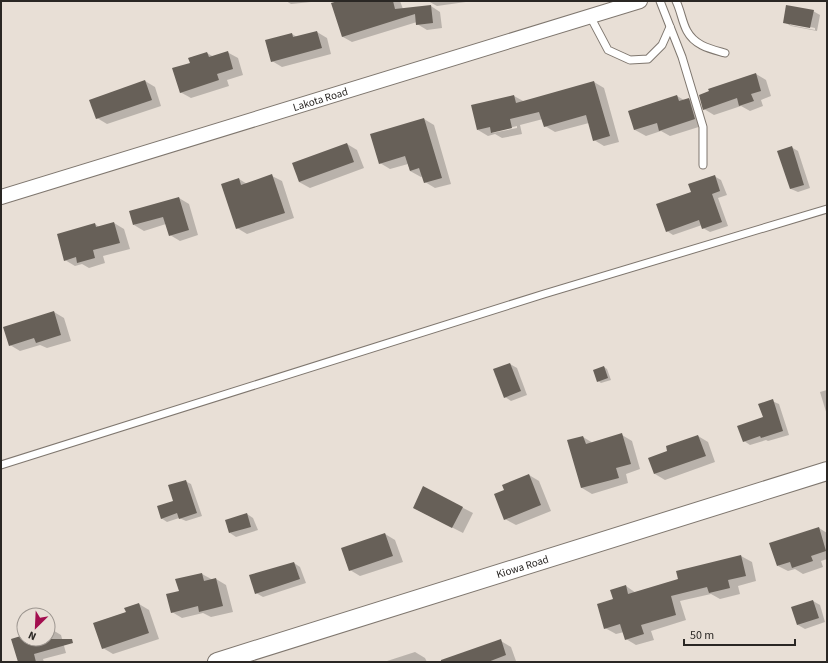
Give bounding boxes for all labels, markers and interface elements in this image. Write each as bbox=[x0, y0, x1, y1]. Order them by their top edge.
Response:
street label: Lakota Road bbox=[291, 84, 350, 115]
street label: Kiowa Road bbox=[494, 552, 551, 582]
north arrow bbox=[16, 607, 56, 647]
scale bar bbox=[684, 621, 795, 647]
text: N bbox=[26, 627, 39, 644]
text: 50 m bbox=[690, 627, 714, 644]

